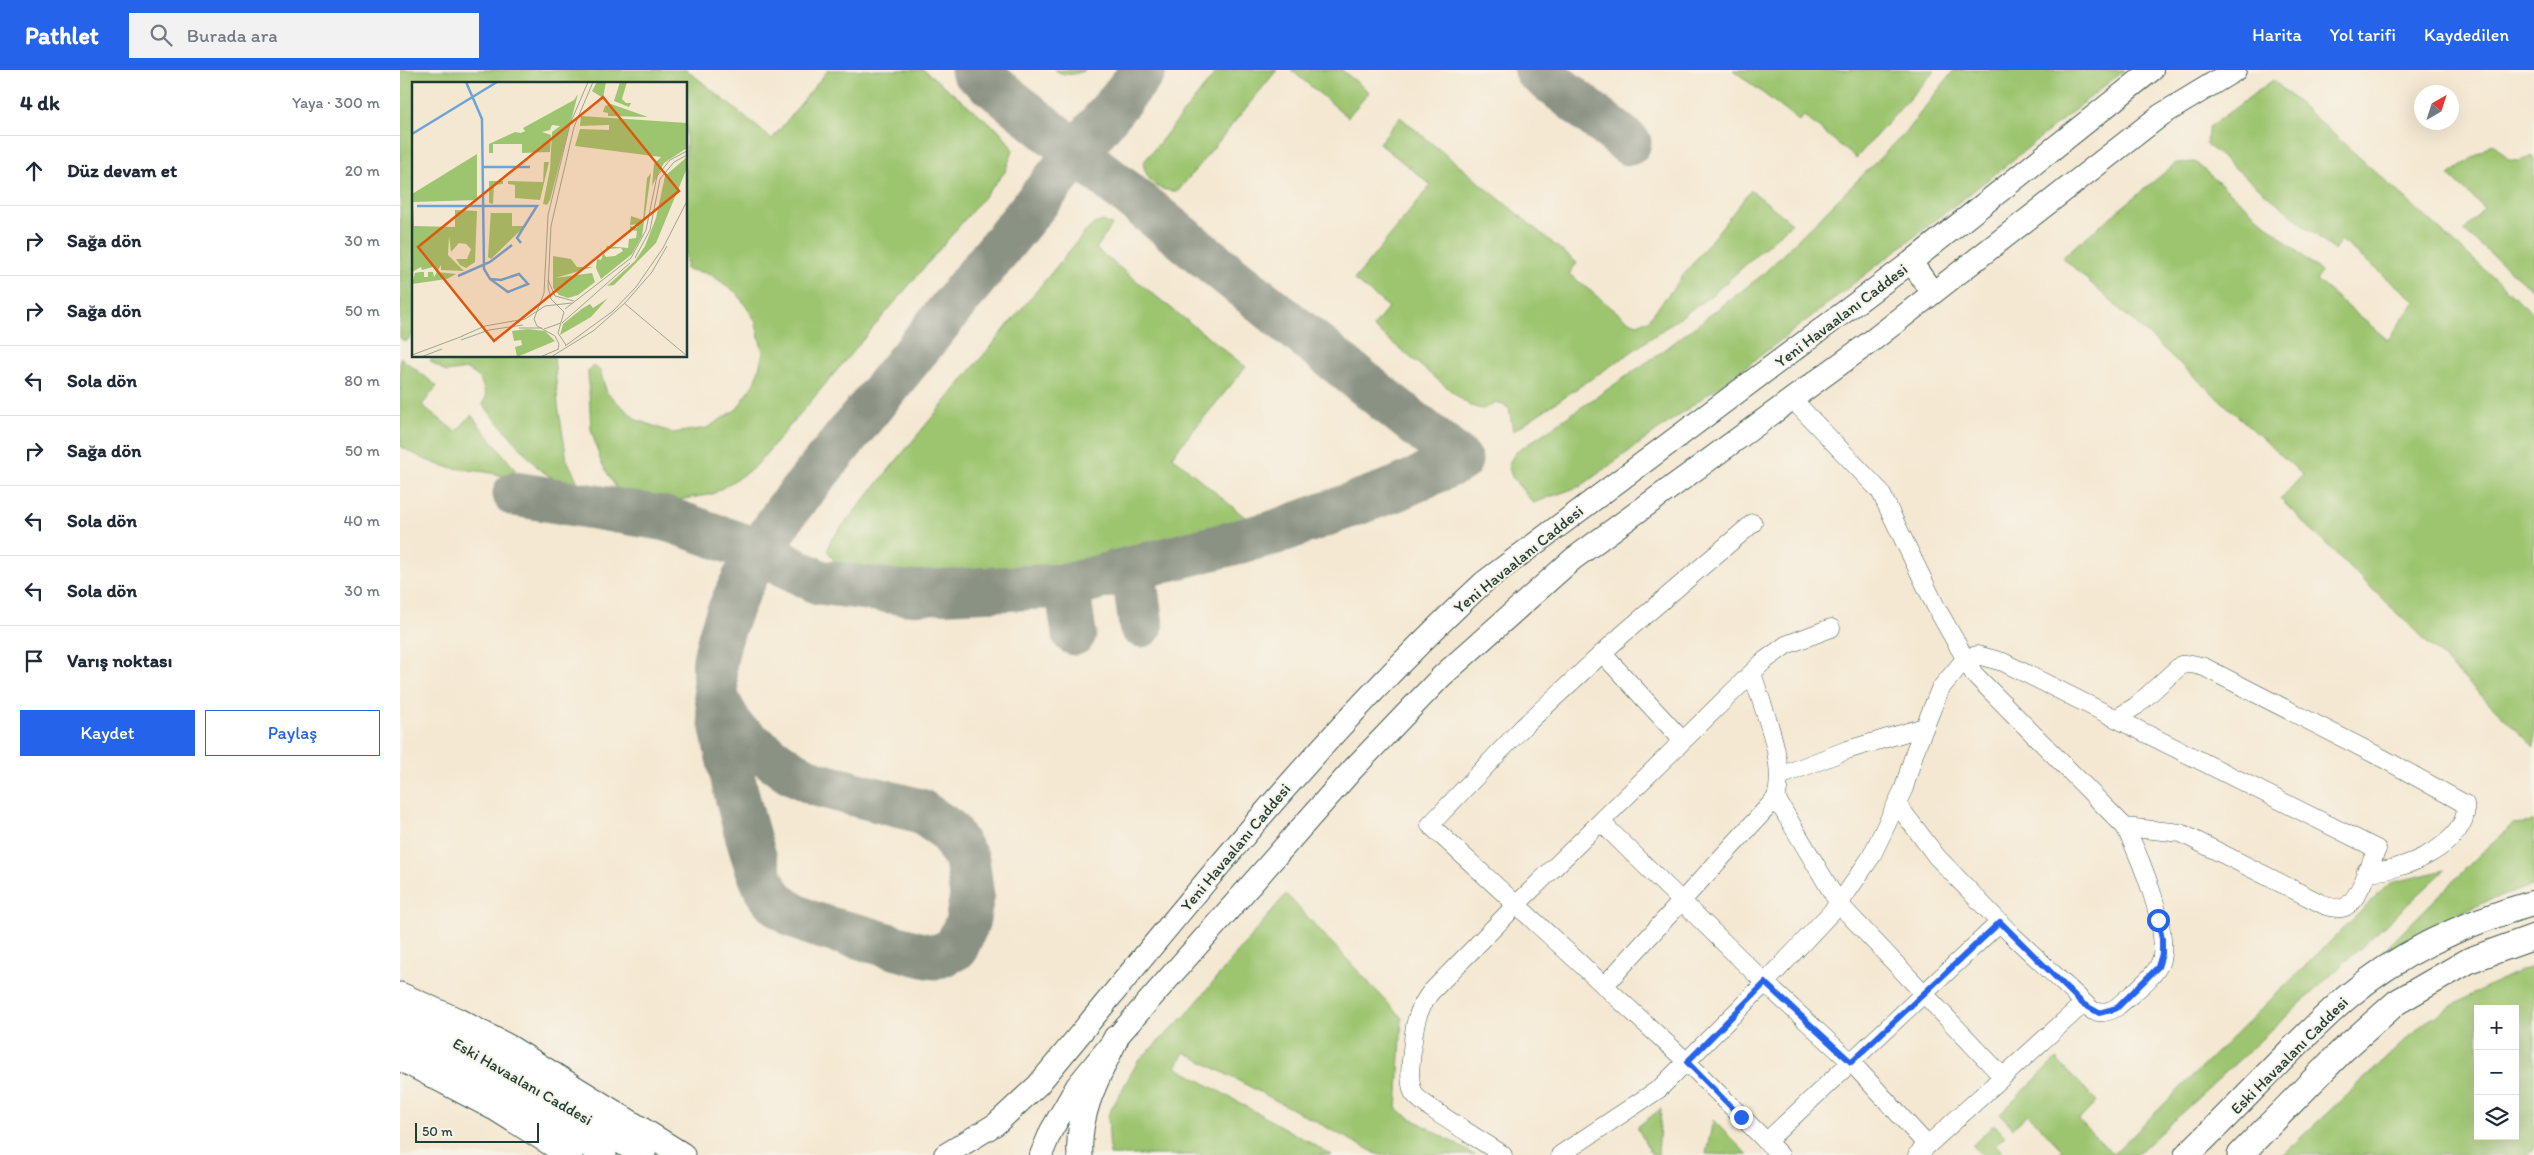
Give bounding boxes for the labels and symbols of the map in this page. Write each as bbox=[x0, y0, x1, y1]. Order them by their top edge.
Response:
inset map bbox=[412, 82, 688, 358]
north arrow bbox=[2414, 85, 2459, 130]
street label: Yeni Havaalanı Caddesi bbox=[1771, 259, 1911, 371]
street label: Yeni Havaalanı Caddesi bbox=[1450, 501, 1587, 617]
street label: Yeni Havaalanı Caddesi bbox=[1176, 780, 1294, 915]
route start bbox=[2147, 909, 2170, 932]
street label: Eski Havaalanı Caddesi bbox=[2227, 993, 2352, 1118]
street label: Eski Havaalanı Caddesi bbox=[449, 1034, 596, 1129]
route end bbox=[1730, 1106, 1753, 1129]
scale bar bbox=[415, 1120, 539, 1143]

